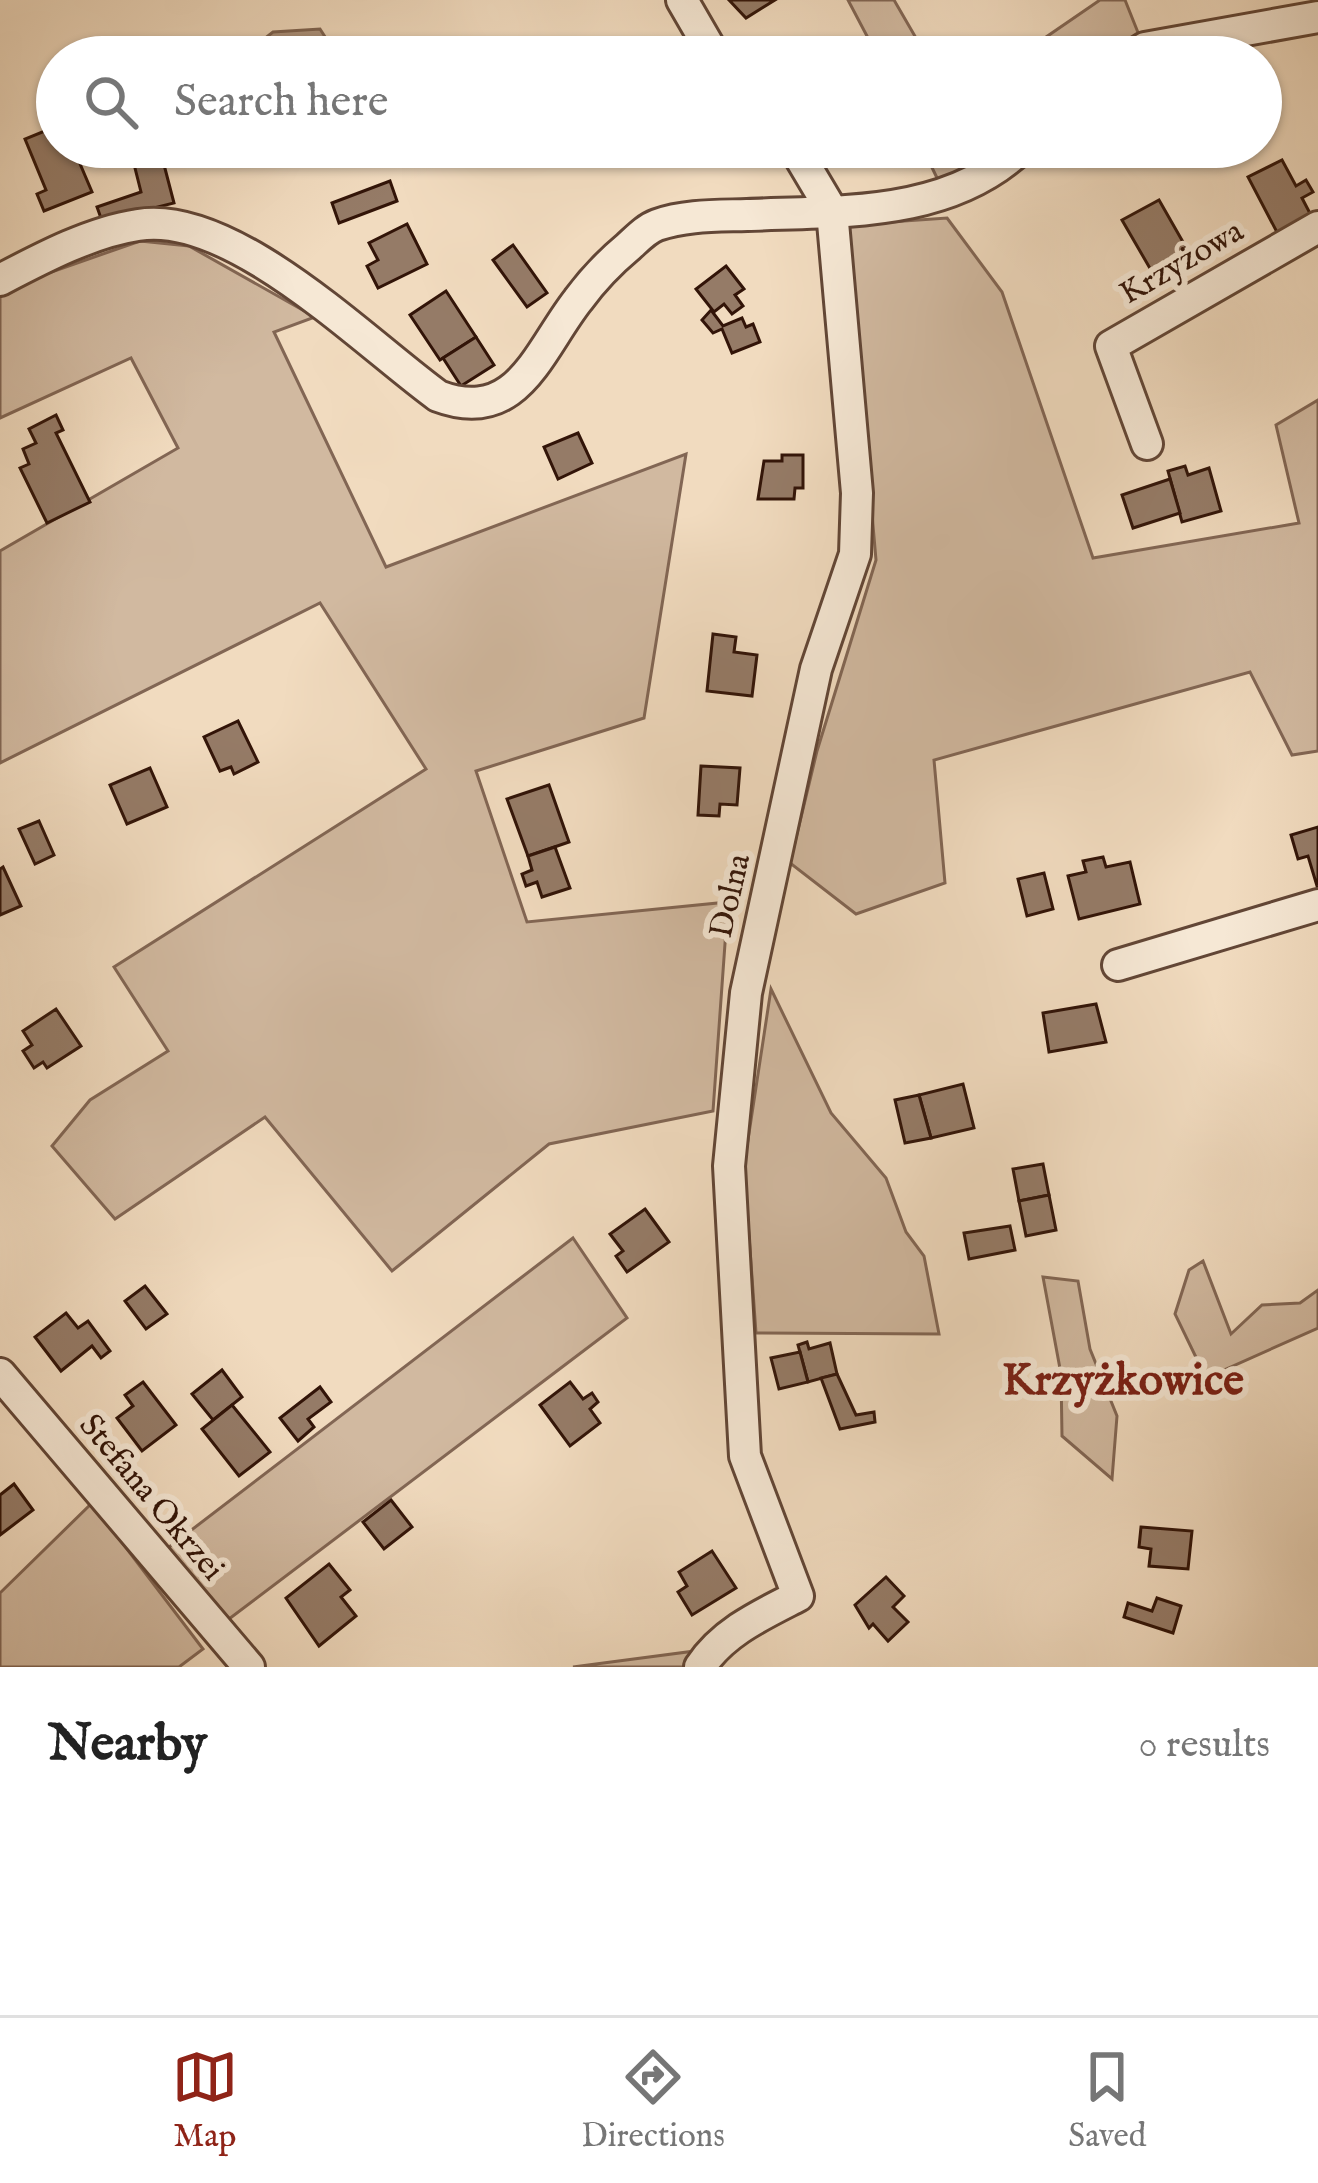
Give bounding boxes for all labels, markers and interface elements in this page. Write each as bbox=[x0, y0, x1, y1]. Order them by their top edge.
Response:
search box bbox=[36, 36, 1282, 168]
icon: search bbox=[78, 69, 144, 135]
text: Search here bbox=[174, 74, 388, 131]
street label: Krzyżowa bbox=[1113, 210, 1252, 315]
street label: Dolna bbox=[701, 849, 761, 942]
district label: Krzyżkowice bbox=[1002, 1353, 1244, 1410]
street label: Stefana Okrzei bbox=[69, 1406, 233, 1590]
text: Nearby bbox=[48, 1713, 207, 1778]
text: 0 results bbox=[1138, 1721, 1270, 1770]
tab: Map bbox=[172, 2044, 238, 2158]
tab: Directions bbox=[581, 2044, 725, 2158]
tab: Saved bbox=[1068, 2044, 1146, 2158]

